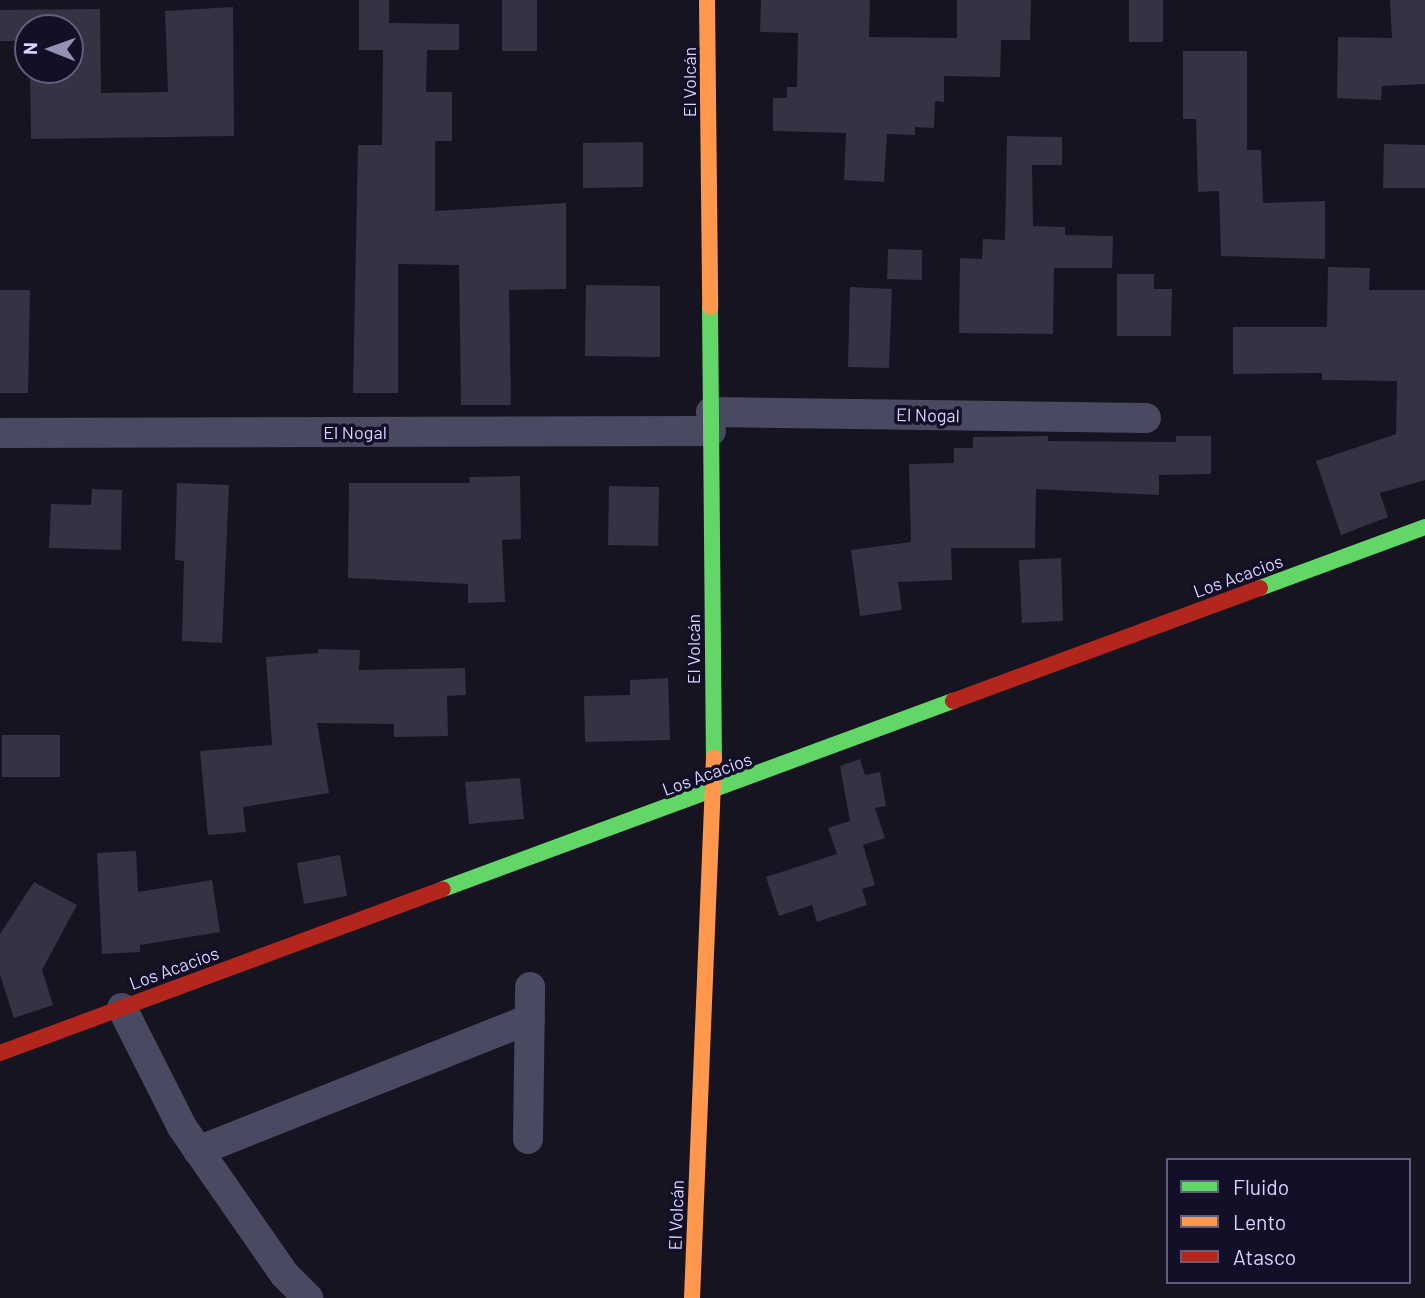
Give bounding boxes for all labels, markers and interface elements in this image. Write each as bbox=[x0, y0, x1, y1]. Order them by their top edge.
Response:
north arrow bbox=[14, 14, 84, 84]
text: N bbox=[18, 42, 41, 55]
street label: El Volcán bbox=[678, 47, 700, 117]
street label: El Nogal bbox=[896, 404, 960, 426]
street label: El Nogal bbox=[323, 421, 387, 443]
street label: Los Acacios bbox=[1190, 550, 1286, 602]
street label: El Volcán bbox=[682, 614, 704, 684]
street label: Los Acacios bbox=[659, 748, 755, 800]
street label: Los Acacios bbox=[126, 942, 222, 994]
legend bbox=[1166, 1158, 1411, 1284]
text: Fluido bbox=[1233, 1174, 1289, 1199]
street label: El Volcán bbox=[664, 1179, 688, 1251]
text: Lento bbox=[1233, 1209, 1286, 1234]
text: Atasco bbox=[1233, 1244, 1296, 1269]

